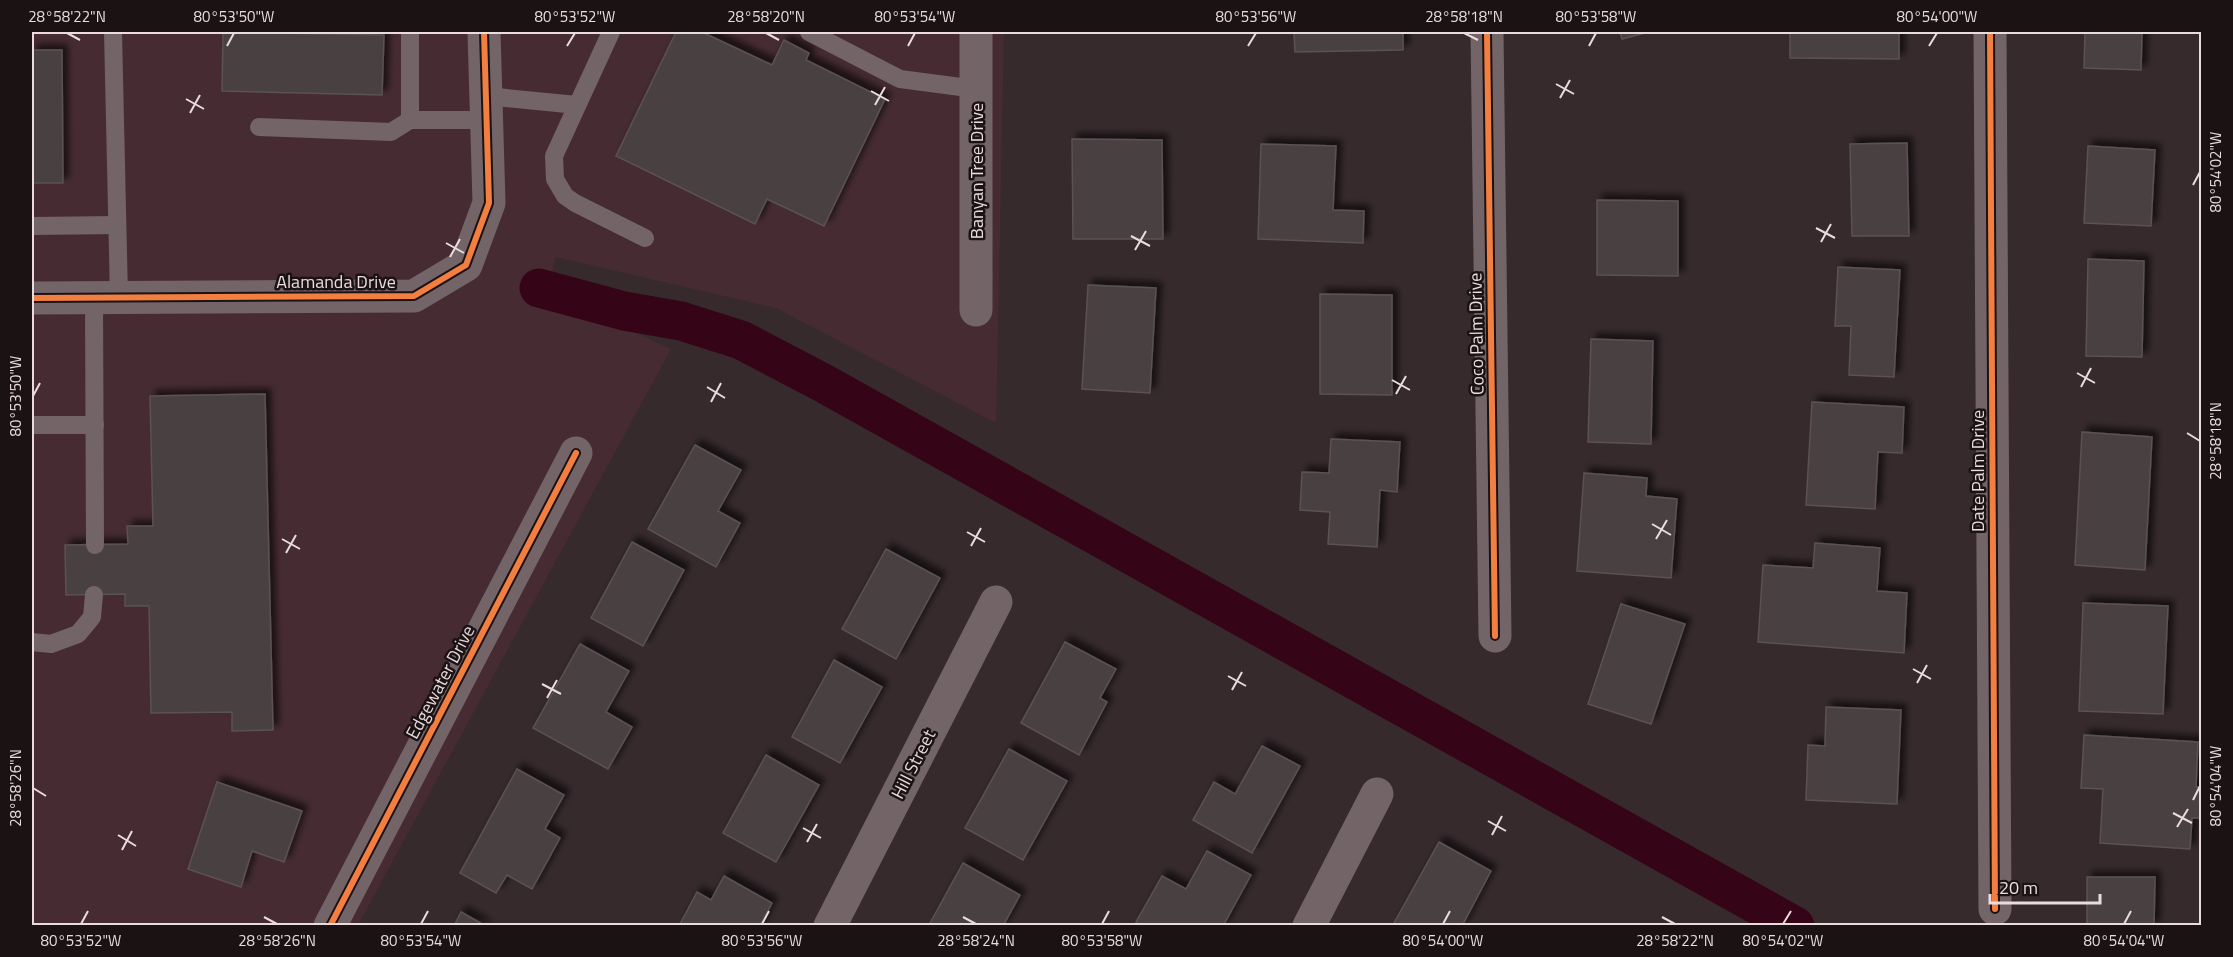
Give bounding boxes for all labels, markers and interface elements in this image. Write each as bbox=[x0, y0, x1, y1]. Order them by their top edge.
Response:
text: 28°58'22"N bbox=[28, 5, 106, 28]
text: 80°53'50"W bbox=[194, 5, 274, 28]
text: 80°53'52"W bbox=[535, 5, 615, 28]
text: 28°58'20"N bbox=[727, 5, 805, 28]
text: 80°53'54"W bbox=[875, 5, 955, 28]
text: 80°53'56"W bbox=[1216, 5, 1296, 28]
text: 28°58'18"N bbox=[1425, 5, 1503, 28]
text: 80°53'58"W bbox=[1556, 5, 1636, 28]
text: 80°54'00"W bbox=[1897, 5, 1977, 28]
street label: Banyan Tree Drive bbox=[963, 103, 990, 239]
text: 80°54'02"W bbox=[2204, 132, 2227, 212]
street label: Alamanda Drive bbox=[276, 268, 396, 295]
street label: Coco Palm Drive bbox=[1461, 273, 1491, 395]
text: 80°53'50"W bbox=[4, 356, 27, 436]
text: 28°58'18"N bbox=[2204, 402, 2227, 480]
street label: Date Palm Drive bbox=[1964, 410, 1991, 532]
street label: Edgewater Drive bbox=[399, 620, 481, 744]
street label: Hill Street bbox=[884, 724, 942, 803]
text: 80°54'04"W bbox=[2204, 746, 2227, 826]
text: 28°58'26"N bbox=[4, 749, 27, 827]
scale bar bbox=[1990, 867, 2100, 905]
text: 20 m bbox=[1999, 874, 2038, 901]
text: 80°53'52"W bbox=[41, 929, 121, 952]
text: 28°58'26"N bbox=[238, 929, 316, 952]
text: 80°53'54"W bbox=[381, 929, 461, 952]
text: 80°53'56"W bbox=[722, 929, 802, 952]
text: 28°58'24"N bbox=[937, 929, 1015, 952]
text: 80°53'58"W bbox=[1062, 929, 1142, 952]
text: 80°54'00"W bbox=[1403, 929, 1483, 952]
text: 28°58'22"N bbox=[1636, 929, 1714, 952]
text: 80°54'02"W bbox=[1743, 929, 1823, 952]
text: 80°54'04"W bbox=[2084, 929, 2164, 952]

